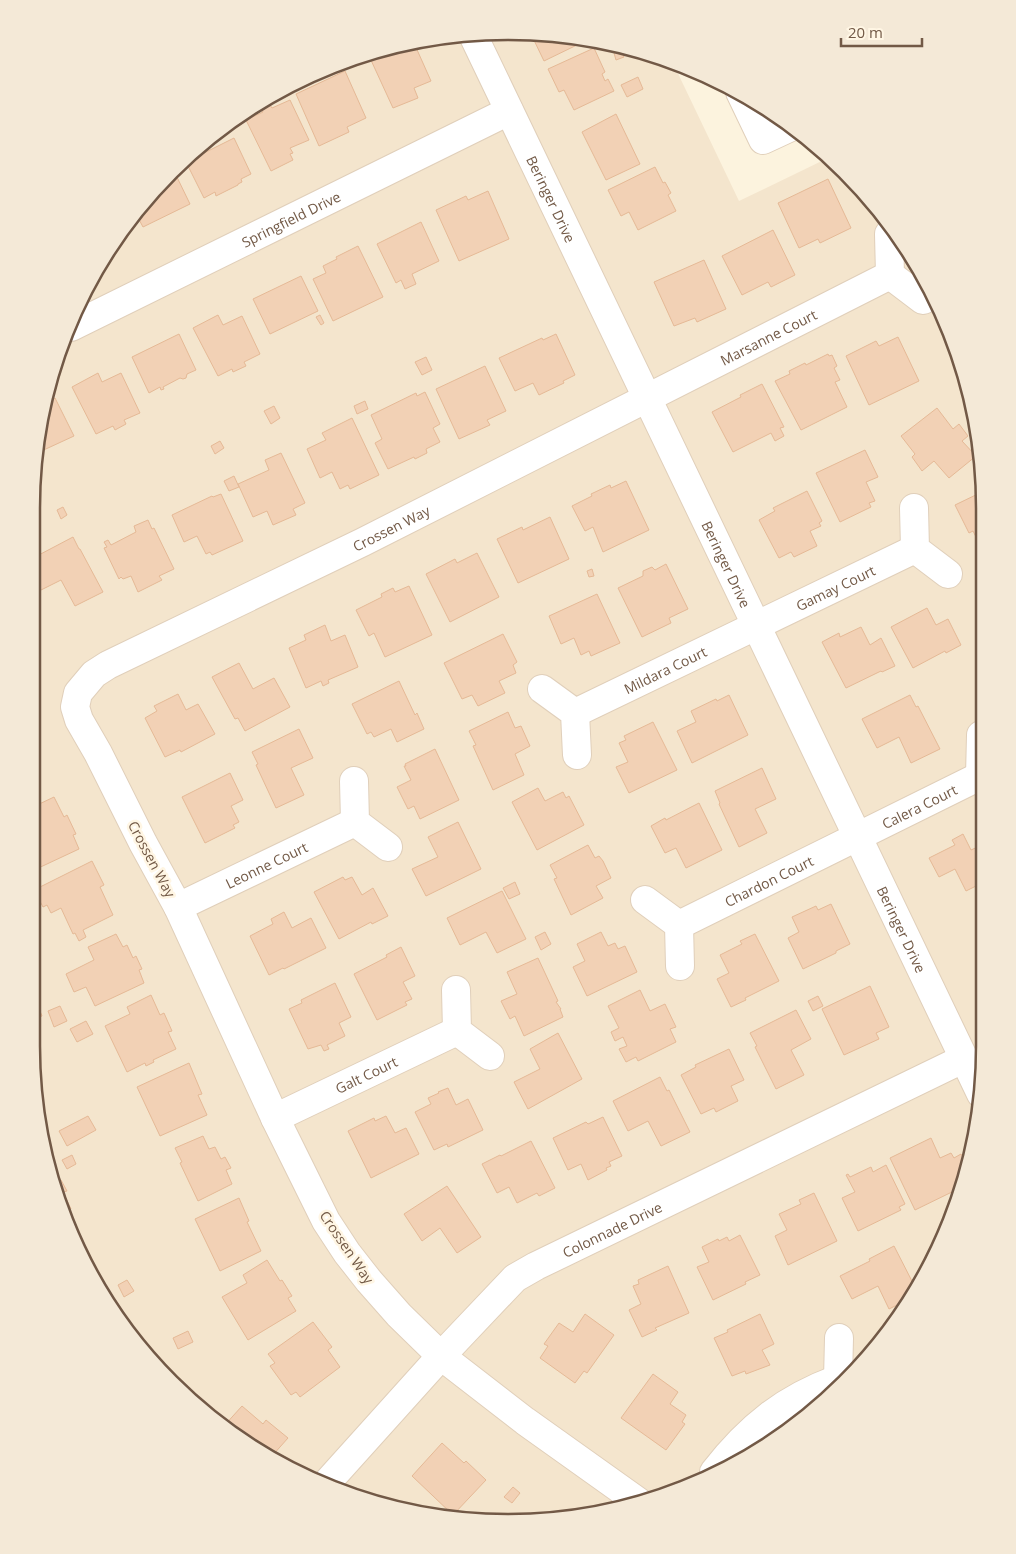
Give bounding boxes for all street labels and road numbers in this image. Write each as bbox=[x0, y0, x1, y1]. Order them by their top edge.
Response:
street label: Beringer Drive bbox=[523, 152, 581, 245]
street label: Springfield Drive bbox=[238, 186, 343, 251]
street label: Marsanne Court bbox=[717, 304, 820, 369]
street label: Crossen Way bbox=[349, 500, 434, 555]
street label: Beringer Drive bbox=[698, 518, 756, 611]
street label: Gamay Court bbox=[792, 560, 878, 615]
street label: Mildara Court bbox=[621, 641, 710, 698]
street label: Calera Court bbox=[878, 779, 960, 833]
street label: Crossen Way bbox=[124, 817, 181, 901]
street label: Leonne Court bbox=[222, 837, 311, 892]
street label: Chardon Court bbox=[721, 851, 816, 911]
street label: Beringer Drive bbox=[873, 883, 931, 976]
street label: Galt Court bbox=[332, 1051, 400, 1097]
street label: Colonnade Drive bbox=[559, 1197, 665, 1261]
street label: Crossen Way bbox=[316, 1207, 379, 1288]

